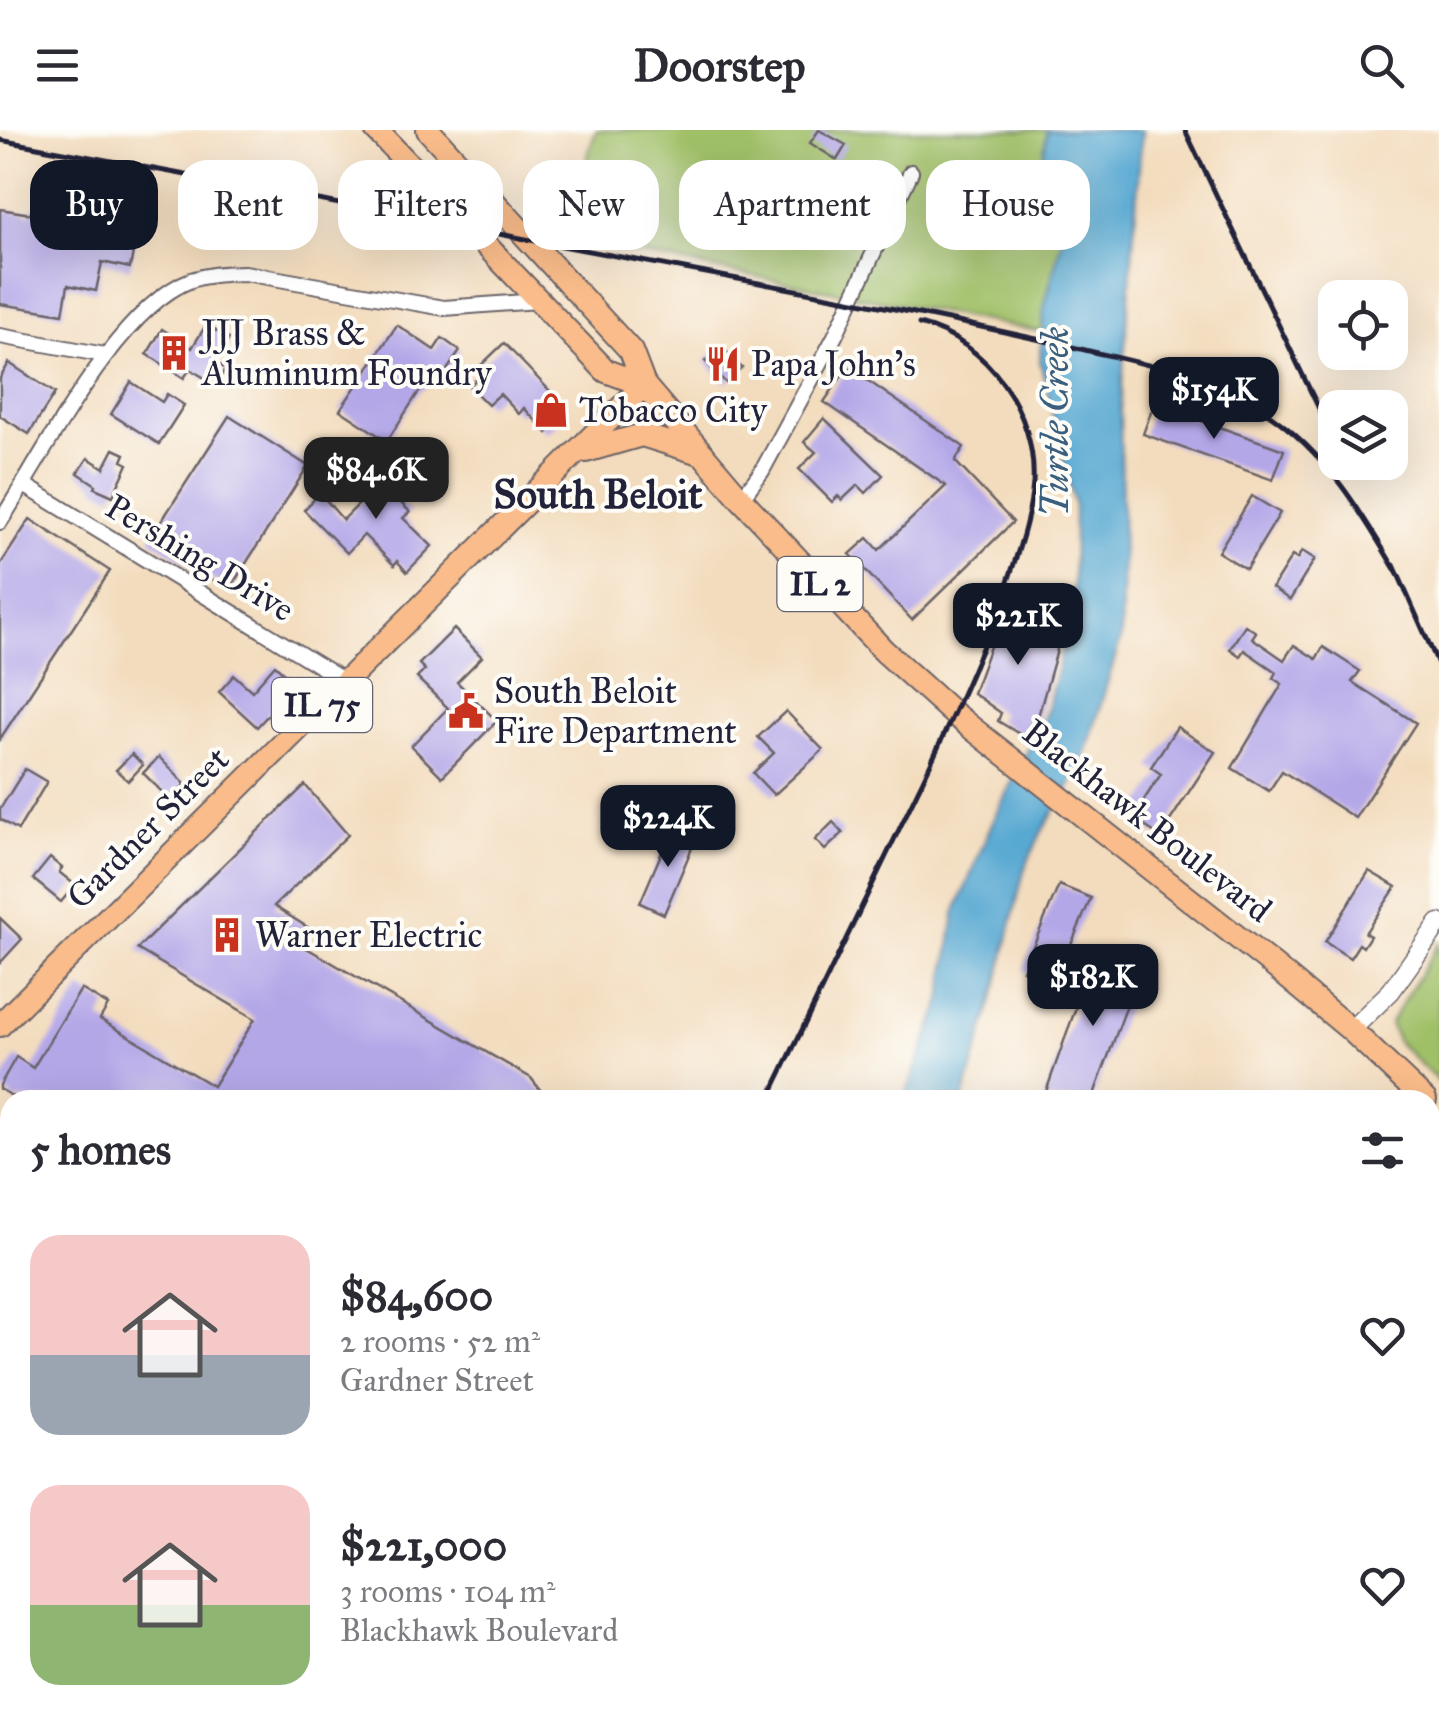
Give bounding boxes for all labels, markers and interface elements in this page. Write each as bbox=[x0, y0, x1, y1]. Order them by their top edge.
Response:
icon: menu bbox=[30, 38, 85, 93]
text: Doorstep bbox=[634, 38, 805, 93]
icon: search bbox=[1354, 38, 1409, 93]
chip: Buy bbox=[30, 160, 158, 250]
chip: Rent bbox=[178, 160, 318, 250]
chip: Filters bbox=[338, 160, 503, 250]
chip: New bbox=[523, 160, 659, 250]
chip: Apartment bbox=[679, 160, 906, 250]
chip: House bbox=[926, 160, 1090, 250]
map controls bbox=[1318, 280, 1408, 480]
button: locate bbox=[1318, 280, 1408, 370]
place label: JJJ Brass & Aluminum Foundry bbox=[198, 312, 492, 395]
water label: Turtle Creek bbox=[1032, 327, 1078, 517]
building icon: JJJ Brass & Aluminum Foundry bbox=[155, 334, 193, 372]
place label: Papa John's bbox=[751, 343, 916, 386]
restaurant icon: Papa John's bbox=[704, 345, 742, 383]
pin: $154K bbox=[1144, 357, 1284, 442]
text: $154K bbox=[1171, 370, 1257, 409]
place label: Tobacco City bbox=[579, 389, 767, 432]
button: layers bbox=[1318, 390, 1408, 480]
shop icon: Tobacco City bbox=[532, 391, 570, 429]
pin: $84.6K bbox=[295, 437, 457, 522]
text: $84.6K bbox=[326, 450, 426, 489]
district label: South Beloit bbox=[494, 470, 703, 519]
street label: Pershing Drive bbox=[98, 485, 302, 631]
road number: IL 2 bbox=[778, 557, 862, 611]
pin: $221K bbox=[948, 583, 1088, 668]
text: $221K bbox=[975, 596, 1061, 635]
place label: South Beloit Fire Department bbox=[494, 670, 737, 753]
road number: IL 75 bbox=[272, 678, 372, 732]
public building icon: South Beloit Fire Department bbox=[447, 692, 485, 730]
street label: Blackhawk Boulevard bbox=[1014, 710, 1280, 932]
street label: Gardner Street bbox=[58, 738, 238, 918]
pin: $224K bbox=[598, 785, 738, 870]
text: $224K bbox=[622, 798, 714, 837]
place label: Warner Electric bbox=[255, 914, 482, 957]
building icon: Warner Electric bbox=[208, 916, 246, 954]
pin: $182K bbox=[1023, 944, 1163, 1029]
text: $182K bbox=[1049, 957, 1137, 996]
icon: filters bbox=[1355, 1123, 1410, 1178]
text: 5 homes bbox=[30, 1124, 171, 1176]
text: $84,600 bbox=[340, 1270, 493, 1322]
icon: home bbox=[110, 1275, 230, 1395]
icon: heart bbox=[1355, 1308, 1410, 1363]
text: 2 rooms · 52 m² bbox=[340, 1322, 540, 1361]
text: Gardner Street bbox=[340, 1361, 534, 1400]
text: $221,000 bbox=[340, 1520, 507, 1572]
icon: home bbox=[110, 1525, 230, 1645]
icon: heart bbox=[1355, 1558, 1410, 1613]
text: 3 rooms · 104 m² bbox=[340, 1572, 556, 1611]
text: Blackhawk Boulevard bbox=[340, 1611, 618, 1650]

